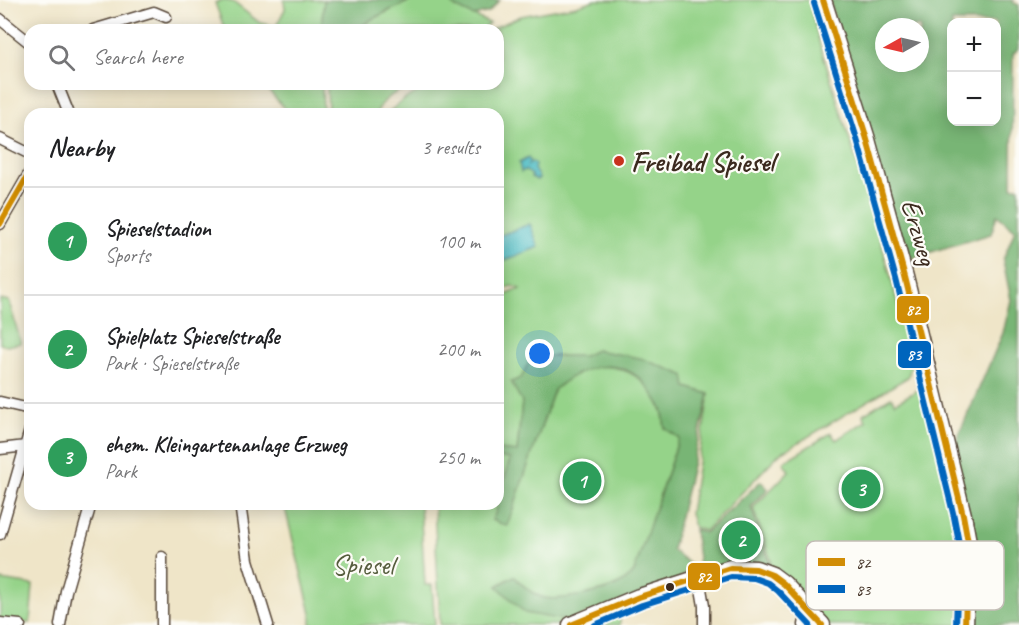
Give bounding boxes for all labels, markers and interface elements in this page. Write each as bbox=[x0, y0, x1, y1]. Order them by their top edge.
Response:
north arrow bbox=[875, 18, 929, 72]
map controls bbox=[947, 18, 1001, 126]
button: + bbox=[947, 18, 1001, 72]
search box bbox=[24, 24, 504, 90]
icon: search bbox=[45, 41, 78, 74]
text: Search here bbox=[93, 43, 183, 71]
button: − bbox=[947, 72, 1001, 126]
text: Nearby bbox=[48, 131, 113, 164]
text: 3 results bbox=[421, 135, 480, 160]
place label: Freibad Spiesel bbox=[631, 144, 779, 179]
marker: Freibad Spiesel bbox=[612, 154, 626, 168]
street label: Erzweg bbox=[893, 195, 946, 270]
text: Spieselstadion bbox=[105, 215, 211, 243]
text: 1 bbox=[63, 229, 72, 254]
text: 100 m bbox=[437, 229, 480, 254]
text: Sports bbox=[105, 243, 150, 268]
line badge: 82 bbox=[896, 295, 930, 324]
text: 82 bbox=[906, 300, 922, 320]
text: Spielplatz Spieselstraße bbox=[105, 323, 279, 351]
text: 2 bbox=[63, 337, 72, 362]
text: 200 m bbox=[437, 337, 480, 362]
your location bbox=[525, 339, 554, 368]
line badge: 83 bbox=[897, 340, 932, 369]
text: 83 bbox=[907, 345, 923, 365]
text: Park · Spieselstraße bbox=[105, 351, 238, 376]
text: ehem. Kleingartenanlage Erzweg bbox=[105, 431, 346, 459]
text: 3 bbox=[63, 445, 72, 470]
text: 250 m bbox=[437, 445, 480, 470]
pin: 1 bbox=[562, 458, 602, 504]
text: Park bbox=[105, 459, 137, 484]
pin: 3 bbox=[842, 466, 880, 512]
pin: 2 bbox=[722, 518, 760, 562]
legend bbox=[806, 541, 1004, 610]
park label: Spiesel bbox=[332, 547, 399, 582]
text: 82 bbox=[856, 553, 872, 573]
line badge: 82 bbox=[687, 562, 721, 591]
text: 82 bbox=[697, 567, 713, 587]
text: 83 bbox=[856, 580, 872, 600]
unlabelled marker bbox=[664, 581, 676, 593]

